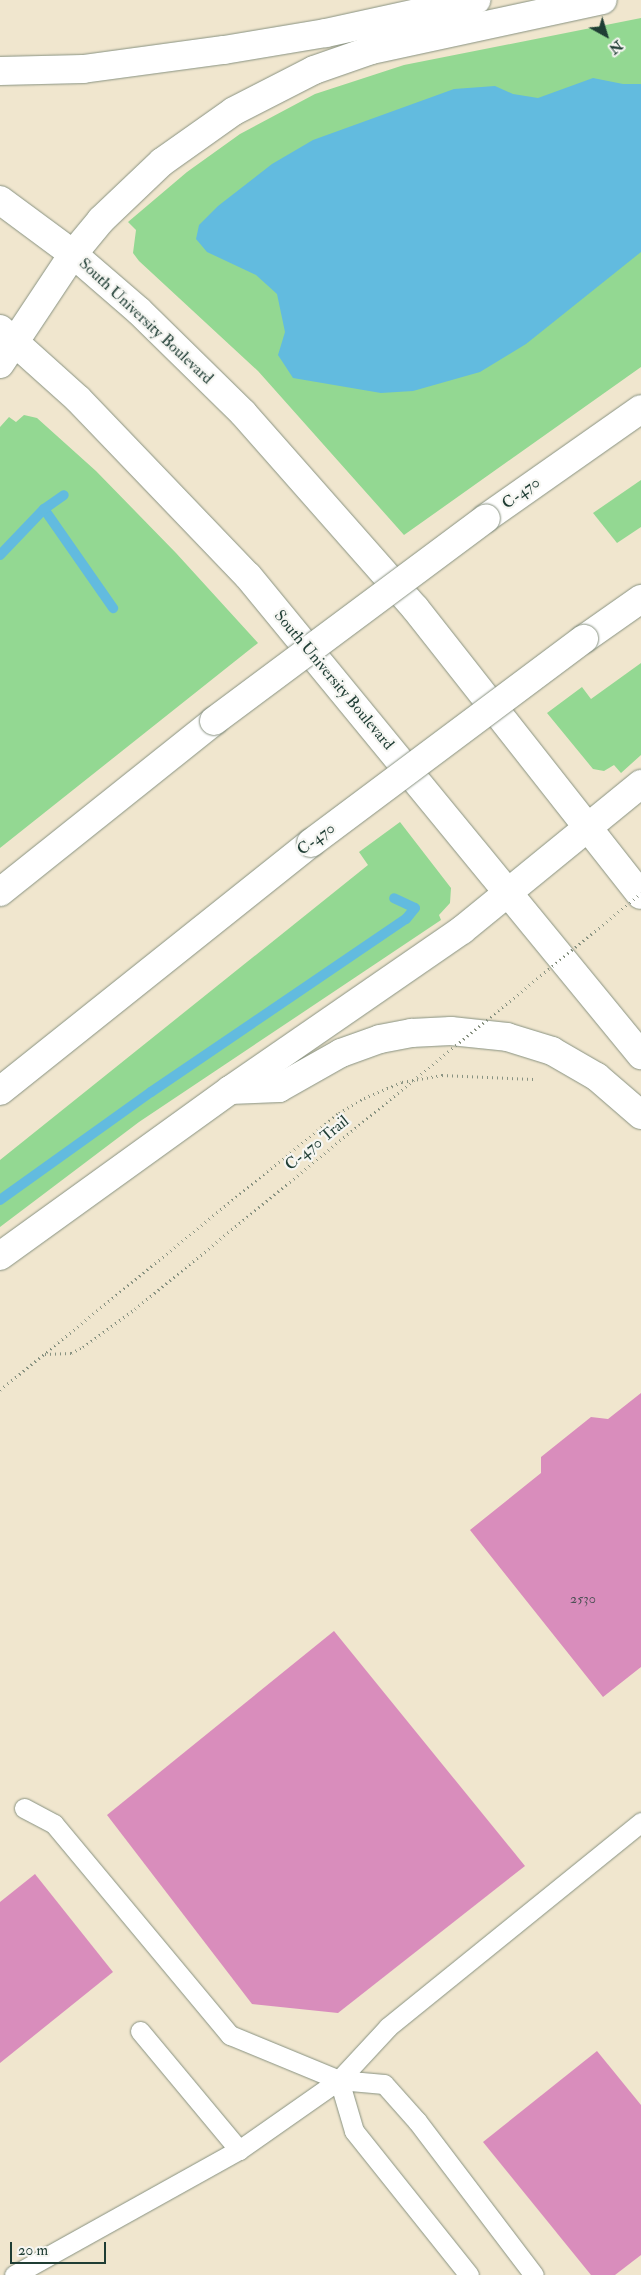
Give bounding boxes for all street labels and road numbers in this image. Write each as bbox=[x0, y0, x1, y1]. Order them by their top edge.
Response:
street label: South University Boulevard bbox=[75, 254, 217, 388]
street label: C-470 bbox=[498, 473, 544, 513]
street label: South University Boulevard bbox=[270, 606, 398, 754]
street label: C-470 bbox=[293, 819, 339, 859]
street label: C-470 Trail bbox=[281, 1111, 353, 1175]

